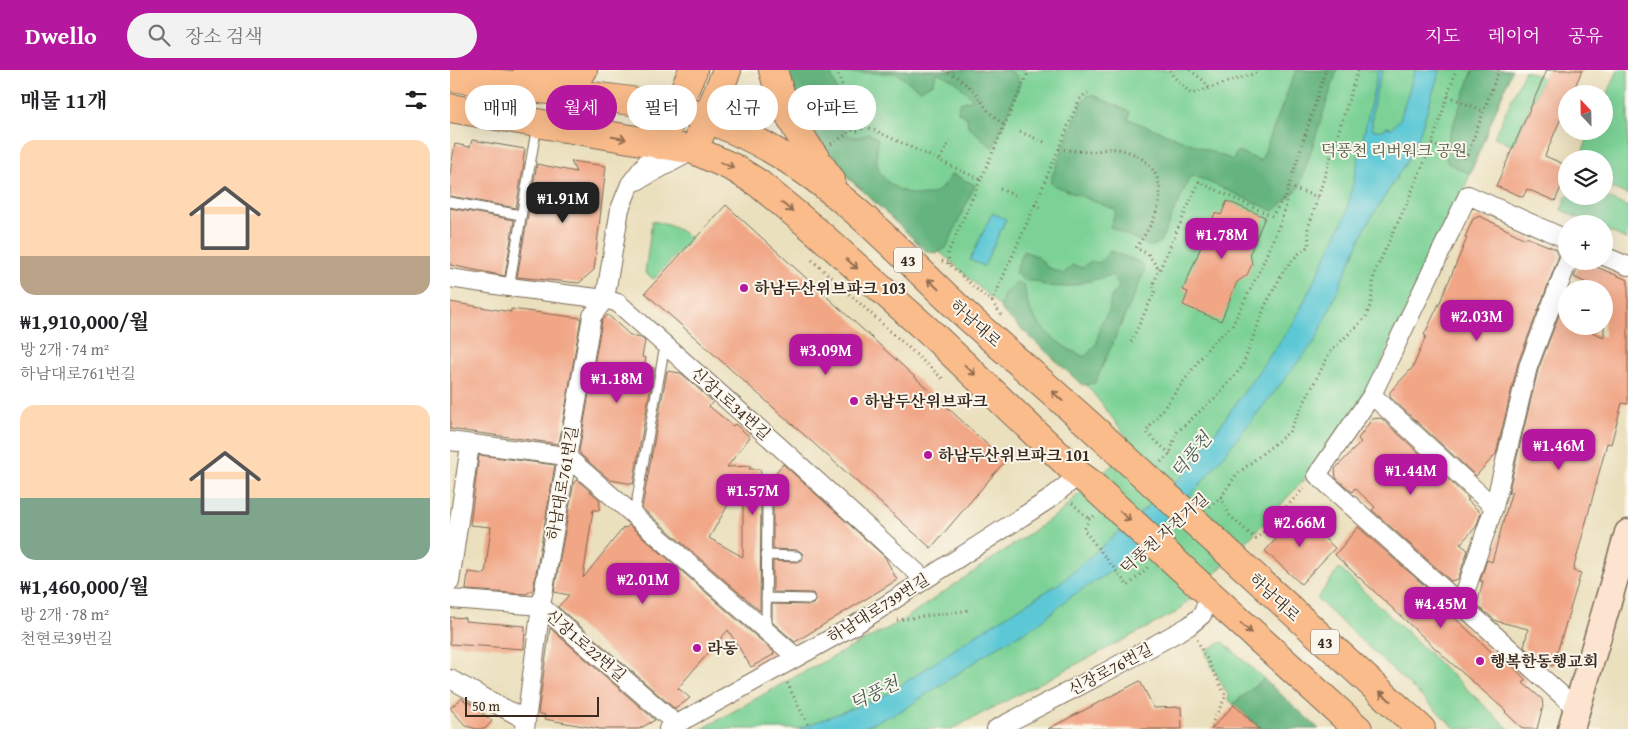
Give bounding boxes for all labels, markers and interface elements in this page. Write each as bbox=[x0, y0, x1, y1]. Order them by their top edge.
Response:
search box bbox=[127, 13, 477, 58]
text: Dwello bbox=[25, 18, 97, 53]
icon: search bbox=[145, 21, 173, 49]
text: 장소 검색 bbox=[185, 22, 263, 50]
text: 지도 bbox=[1425, 22, 1460, 49]
text: 레이어 bbox=[1488, 22, 1540, 49]
text: 공유 bbox=[1568, 22, 1603, 49]
text: 매물 11개 bbox=[20, 85, 107, 116]
chip: 매매 bbox=[465, 85, 536, 130]
chip: 월세 bbox=[546, 85, 617, 130]
chip: 필터 bbox=[627, 85, 697, 130]
chip: 신규 bbox=[707, 85, 778, 130]
chip: 아파트 bbox=[788, 85, 876, 130]
north arrow bbox=[1558, 85, 1612, 140]
map controls bbox=[1558, 85, 1613, 335]
icon: filters bbox=[402, 86, 430, 114]
one-way arrow bbox=[610, 134, 626, 144]
park label: 덕풍천 리버워크 공원 bbox=[1321, 138, 1467, 162]
button: layers bbox=[1558, 150, 1613, 205]
one-way arrow bbox=[719, 160, 734, 170]
icon: home bbox=[180, 173, 270, 263]
pin: ₩1.91M bbox=[522, 182, 604, 224]
text: ₩1.91M bbox=[537, 186, 589, 210]
one-way arrow bbox=[780, 202, 793, 213]
button: + bbox=[1558, 215, 1613, 270]
pin: ₩1.78M bbox=[1181, 218, 1263, 260]
text: ₩1.78M bbox=[1196, 222, 1248, 246]
road number: 43 bbox=[894, 248, 922, 272]
one-way arrow bbox=[846, 258, 859, 269]
place label: 하남두산위브파크 103 bbox=[754, 276, 906, 300]
one-way arrow bbox=[927, 278, 940, 290]
button: − bbox=[1558, 280, 1613, 335]
marker: 하남두산위브파크 103 bbox=[738, 282, 750, 294]
street label: 하남대로 bbox=[945, 293, 1007, 353]
pin: ₩2.03M bbox=[1436, 300, 1518, 342]
text: ₩2.03M bbox=[1451, 304, 1503, 328]
text: ₩1,910,000/월 bbox=[20, 306, 149, 337]
pin: ₩3.09M bbox=[785, 334, 867, 376]
text: 방 2개 · 74 m² bbox=[20, 337, 109, 361]
text: ₩3.09M bbox=[800, 338, 852, 362]
street label: 신장1로34번길 bbox=[686, 360, 776, 446]
text: 하남대로761번길 bbox=[20, 361, 136, 385]
pin: ₩1.18M bbox=[576, 362, 658, 404]
one-way arrow bbox=[964, 364, 977, 376]
text: ₩1.18M bbox=[591, 366, 643, 390]
place label: 하남두산위브파크 bbox=[864, 389, 988, 413]
one-way arrow bbox=[1051, 390, 1064, 402]
marker: 하남두산위브파크 bbox=[848, 395, 860, 407]
street label: 하남대로761번길 bbox=[540, 424, 584, 542]
water label: 덕풍천 bbox=[1164, 425, 1219, 484]
pin: ₩1.46M bbox=[1518, 428, 1600, 471]
text: ₩1.46M bbox=[1533, 433, 1585, 457]
icon: home bbox=[180, 438, 270, 528]
place label: 하남두산위브파크 101 bbox=[938, 443, 1090, 467]
marker: 하남두산위브파크 101 bbox=[922, 449, 934, 461]
pin: ₩1.44M bbox=[1370, 454, 1452, 496]
text: ₩1.44M bbox=[1385, 458, 1437, 482]
pin: ₩1.57M bbox=[712, 474, 794, 516]
text: ₩1.57M bbox=[727, 478, 779, 502]
street label: 덕풍천 자전거길 bbox=[1114, 487, 1214, 579]
pin: ₩2.66M bbox=[1259, 506, 1341, 548]
one-way arrow bbox=[1119, 510, 1132, 522]
text: ₩2.66M bbox=[1274, 510, 1326, 534]
pin: ₩2.01M bbox=[602, 562, 684, 605]
text: ₩2.01M bbox=[617, 567, 669, 591]
street label: 하남대로739번길 bbox=[823, 567, 933, 649]
street label: 하남대로 bbox=[1244, 567, 1306, 627]
text: ₩1,460,000/월 bbox=[20, 571, 149, 602]
pin: ₩4.45M bbox=[1400, 586, 1482, 629]
text: ₩4.45M bbox=[1415, 591, 1467, 615]
text: 방 2개 · 78 m² bbox=[20, 602, 109, 626]
street label: 신장1로22번길 bbox=[540, 603, 632, 687]
one-way arrow bbox=[1240, 622, 1253, 634]
text: 천현로39번길 bbox=[20, 626, 113, 650]
road number: 43 bbox=[1311, 630, 1339, 654]
place label: 라동 bbox=[707, 636, 738, 660]
street label: 신장로76번길 bbox=[1063, 637, 1157, 701]
marker: 라동 bbox=[691, 642, 703, 654]
place label: 행복한동행교회 bbox=[1490, 649, 1598, 673]
marker: 행복한동행교회 bbox=[1474, 655, 1486, 667]
water label: 덕풍천 bbox=[845, 669, 905, 717]
one-way arrow bbox=[1378, 690, 1391, 702]
scale bar bbox=[465, 694, 599, 717]
text: 50 m bbox=[472, 696, 500, 716]

